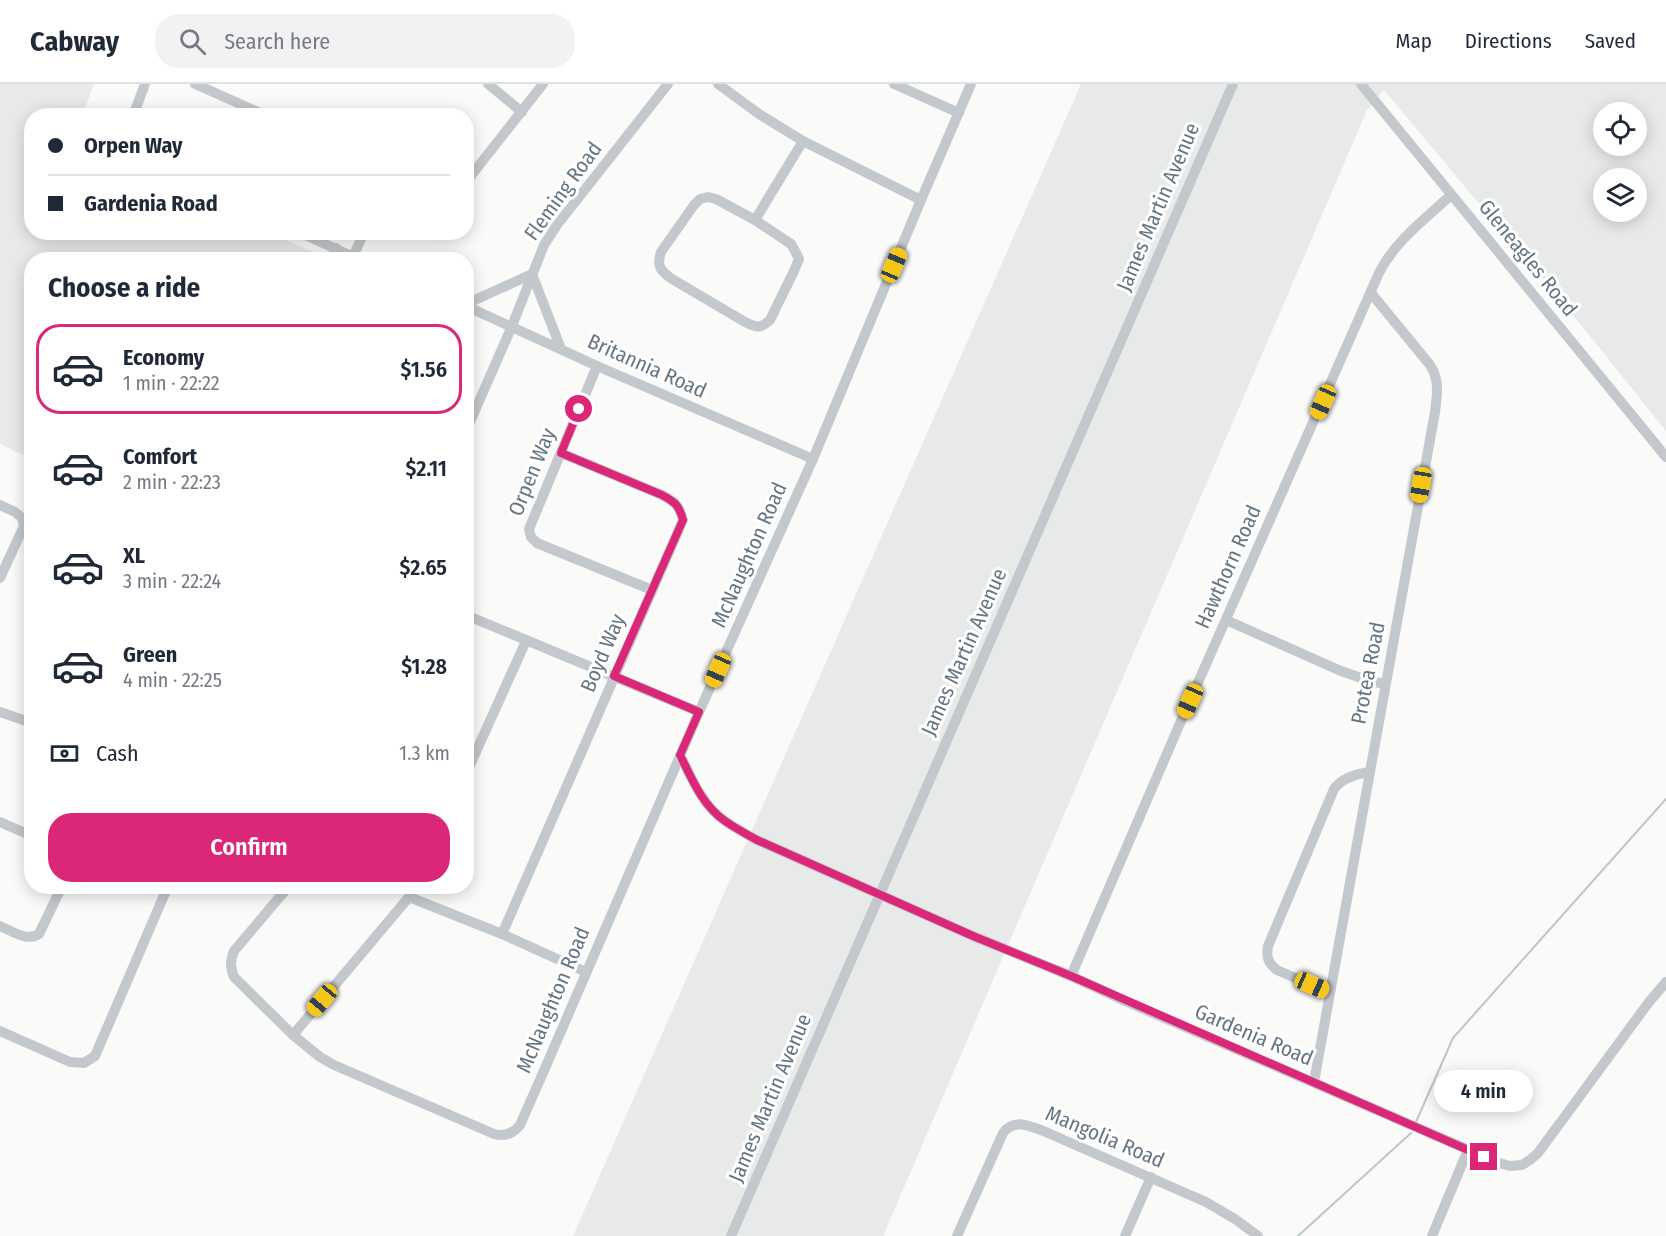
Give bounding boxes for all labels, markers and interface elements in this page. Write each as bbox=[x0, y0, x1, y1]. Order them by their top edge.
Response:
search box bbox=[155, 14, 575, 68]
text: Cabway bbox=[30, 25, 119, 58]
icon: search bbox=[176, 25, 209, 58]
text: Search here bbox=[224, 28, 330, 55]
text: Map bbox=[1395, 28, 1432, 54]
text: Directions bbox=[1465, 28, 1552, 54]
text: Saved bbox=[1585, 28, 1636, 54]
map controls bbox=[1593, 102, 1647, 222]
button: locate bbox=[1593, 102, 1647, 156]
street label: James Martin Avenue bbox=[1111, 119, 1205, 295]
text: Orpen Way bbox=[84, 132, 183, 159]
street label: Fleming Road bbox=[518, 137, 608, 245]
button: layers bbox=[1593, 168, 1647, 222]
text: Gardenia Road bbox=[84, 190, 218, 217]
street label: Gleneagles Road bbox=[1473, 195, 1583, 321]
car bbox=[879, 245, 909, 285]
text: Choose a ride bbox=[48, 272, 200, 304]
street label: Britannia Road bbox=[584, 328, 710, 404]
icon: car bbox=[51, 342, 105, 396]
text: Economy bbox=[123, 344, 204, 371]
text: $1.56 bbox=[401, 356, 447, 383]
text: 1 min · 22:22 bbox=[123, 371, 220, 395]
car bbox=[1307, 382, 1339, 422]
route start bbox=[565, 395, 592, 422]
street label: Orpen Way bbox=[503, 424, 562, 520]
icon: car bbox=[51, 441, 105, 495]
text: Comfort bbox=[123, 443, 197, 470]
text: $2.11 bbox=[406, 455, 447, 482]
car bbox=[1409, 466, 1433, 504]
text: 2 min · 22:23 bbox=[123, 470, 221, 494]
street label: McNaughton Road bbox=[705, 478, 793, 632]
street label: Hawthorn Road bbox=[1189, 501, 1267, 633]
icon: car bbox=[51, 540, 105, 594]
text: XL bbox=[123, 542, 145, 569]
text: $2.65 bbox=[400, 554, 447, 581]
street label: James Martin Avenue bbox=[915, 564, 1013, 740]
text: 3 min · 22:24 bbox=[123, 569, 221, 593]
street label: Boyd Way bbox=[575, 609, 631, 696]
street label: Protea Road bbox=[1345, 620, 1391, 726]
icon: car bbox=[51, 639, 105, 693]
text: Green bbox=[123, 641, 177, 668]
car bbox=[702, 650, 734, 690]
text: $1.28 bbox=[401, 653, 447, 680]
text: 4 min · 22:25 bbox=[123, 668, 222, 692]
car bbox=[1174, 681, 1206, 721]
icon: cash bbox=[48, 737, 81, 770]
text: Cash bbox=[96, 740, 139, 767]
text: 1.3 km bbox=[399, 741, 450, 765]
button: Confirm bbox=[48, 813, 450, 882]
street label: McNaughton Road bbox=[511, 923, 595, 1077]
car bbox=[1292, 969, 1332, 1001]
car bbox=[304, 980, 340, 1020]
street label: Gardenia Road bbox=[1191, 998, 1317, 1072]
street label: James Martin Avenue bbox=[723, 1010, 817, 1186]
callout: 4 min bbox=[1434, 1070, 1534, 1112]
text: 4 min bbox=[1461, 1079, 1506, 1103]
street label: Mangolia Road bbox=[1042, 1100, 1168, 1174]
route end bbox=[1470, 1143, 1497, 1170]

